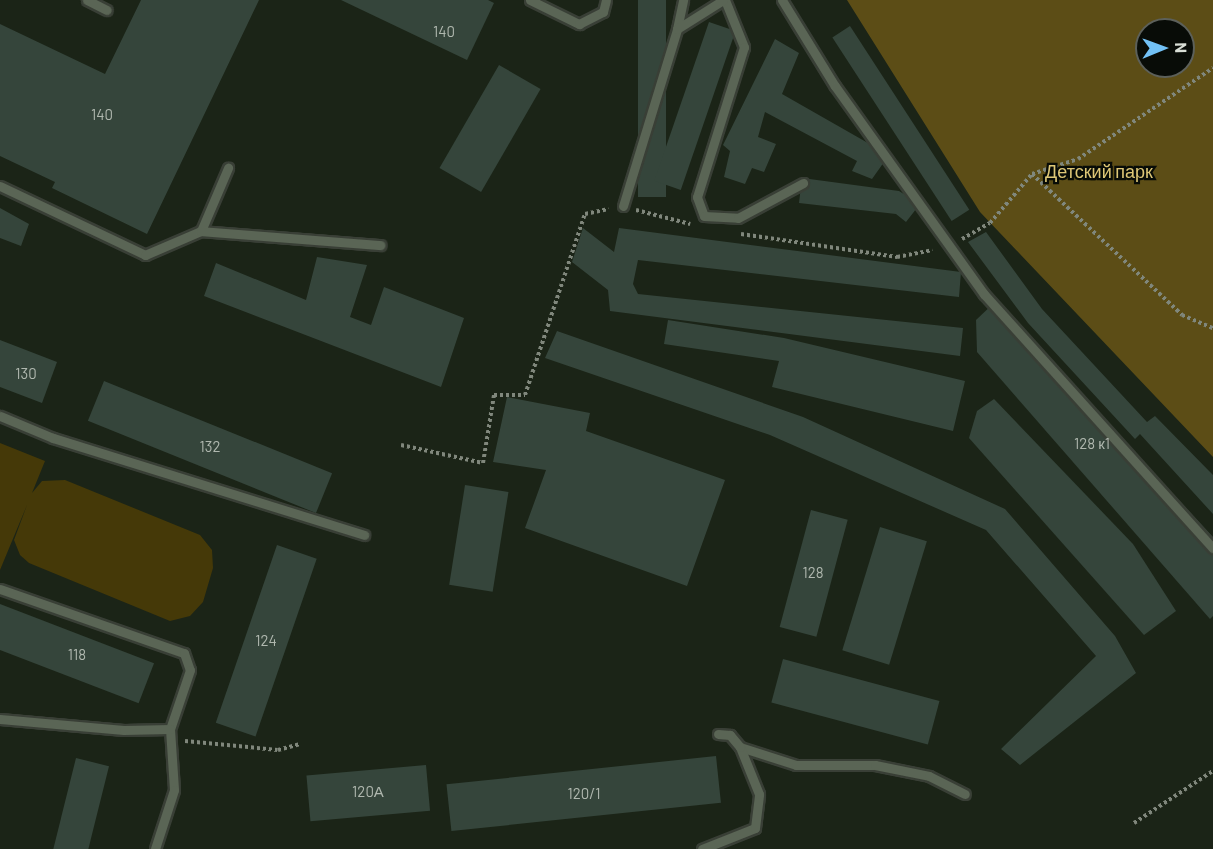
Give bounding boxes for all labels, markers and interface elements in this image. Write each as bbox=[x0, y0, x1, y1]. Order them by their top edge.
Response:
north arrow bbox=[1135, 18, 1195, 78]
house number: 140 bbox=[433, 23, 455, 41]
text: N bbox=[1172, 42, 1191, 53]
house number: 140 bbox=[91, 106, 113, 124]
park label: Детский парк bbox=[1045, 160, 1153, 182]
house number: 130 bbox=[15, 365, 37, 383]
house number: 128 к1 bbox=[1074, 435, 1110, 453]
house number: 132 bbox=[199, 438, 221, 456]
house number: 128 bbox=[802, 564, 824, 582]
house number: 124 bbox=[255, 632, 277, 650]
house number: 118 bbox=[68, 646, 86, 664]
house number: 120А bbox=[352, 783, 384, 801]
house number: 120/1 bbox=[567, 785, 601, 803]

